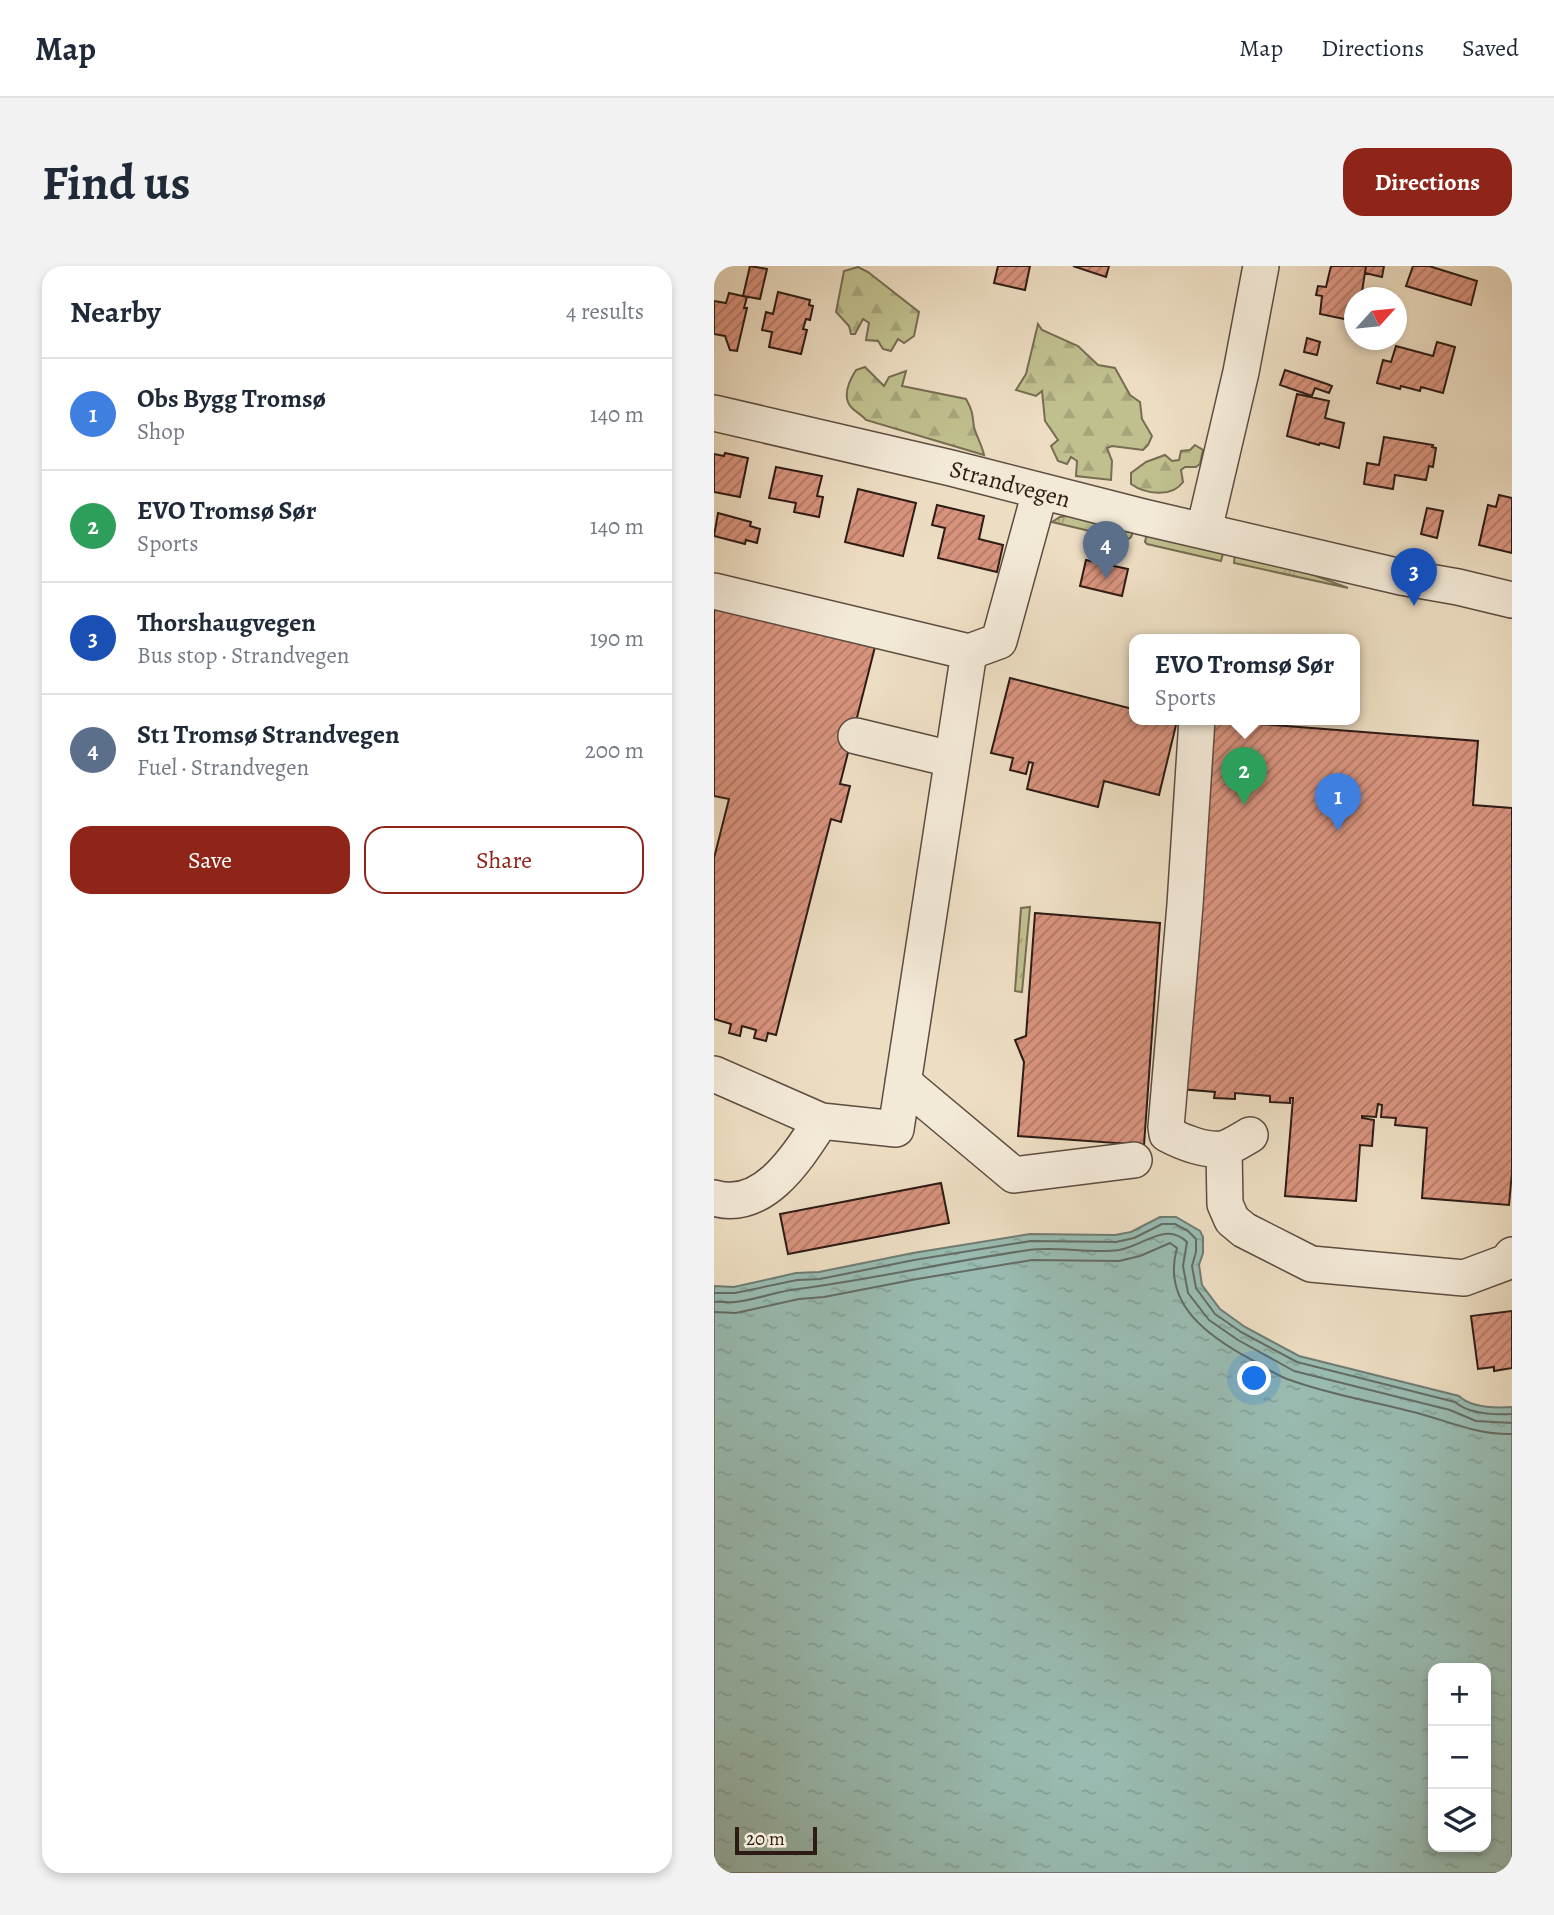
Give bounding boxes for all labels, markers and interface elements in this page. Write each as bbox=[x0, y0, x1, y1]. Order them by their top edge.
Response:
text: Map bbox=[35, 26, 96, 71]
text: Map bbox=[1239, 32, 1283, 64]
text: Directions bbox=[1321, 32, 1424, 64]
text: Saved bbox=[1462, 32, 1519, 64]
button: Directions bbox=[1343, 148, 1512, 216]
text: Find us bbox=[42, 149, 190, 216]
north arrow bbox=[1344, 287, 1407, 350]
text: Nearby bbox=[70, 292, 161, 332]
text: 4 results bbox=[566, 296, 644, 327]
text: Obs Bygg Tromsø bbox=[137, 381, 326, 416]
text: 1 bbox=[89, 399, 97, 430]
text: 140 m bbox=[590, 399, 644, 430]
text: Shop bbox=[137, 416, 185, 447]
street label: Strandvegen bbox=[946, 453, 1074, 515]
text: EVO Tromsø Sør bbox=[137, 493, 316, 528]
text: 2 bbox=[87, 511, 99, 542]
text: 140 m bbox=[590, 511, 644, 542]
pin: 4 bbox=[1083, 521, 1129, 579]
text: Sports bbox=[137, 528, 198, 559]
pin: 3 bbox=[1391, 548, 1437, 606]
text: Thorshaugvegen bbox=[137, 605, 316, 640]
text: 3 bbox=[88, 623, 98, 654]
text: 190 m bbox=[590, 623, 644, 654]
popup bbox=[1129, 634, 1360, 725]
text: Bus stop · Strandvegen bbox=[137, 640, 349, 671]
text: EVO Tromsø Sør bbox=[1155, 647, 1334, 682]
text: Sports bbox=[1155, 682, 1216, 713]
text: St1 Tromsø Strandvegen bbox=[137, 717, 400, 752]
text: 4 bbox=[88, 735, 98, 766]
text: 200 m bbox=[585, 735, 644, 766]
pin: 2 bbox=[1221, 747, 1267, 805]
text: Fuel · Strandvegen bbox=[137, 752, 309, 783]
pin: 1 bbox=[1315, 773, 1361, 831]
button: Save bbox=[70, 826, 350, 894]
button: Share bbox=[364, 826, 644, 894]
your location bbox=[1237, 1361, 1271, 1395]
map controls bbox=[1428, 1663, 1491, 1852]
button: + bbox=[1428, 1663, 1491, 1726]
button: − bbox=[1428, 1726, 1491, 1789]
button: layers bbox=[1428, 1789, 1491, 1852]
scale bar bbox=[735, 1824, 817, 1856]
text: 20 m bbox=[746, 1826, 785, 1852]

